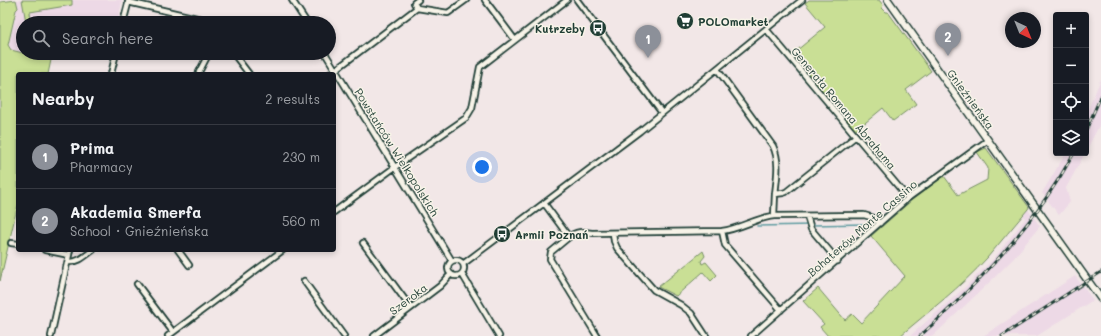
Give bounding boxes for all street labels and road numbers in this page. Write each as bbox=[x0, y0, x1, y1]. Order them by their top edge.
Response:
street label: Generała Romana Abrahama bbox=[788, 44, 900, 172]
street label: Gnieźnieńska bbox=[944, 66, 998, 132]
street label: Powstańców Wielkopolskich bbox=[351, 85, 443, 219]
street label: Bohaterów Monte Cassino bbox=[804, 176, 920, 280]
street label: Szeroka bbox=[386, 280, 430, 318]

